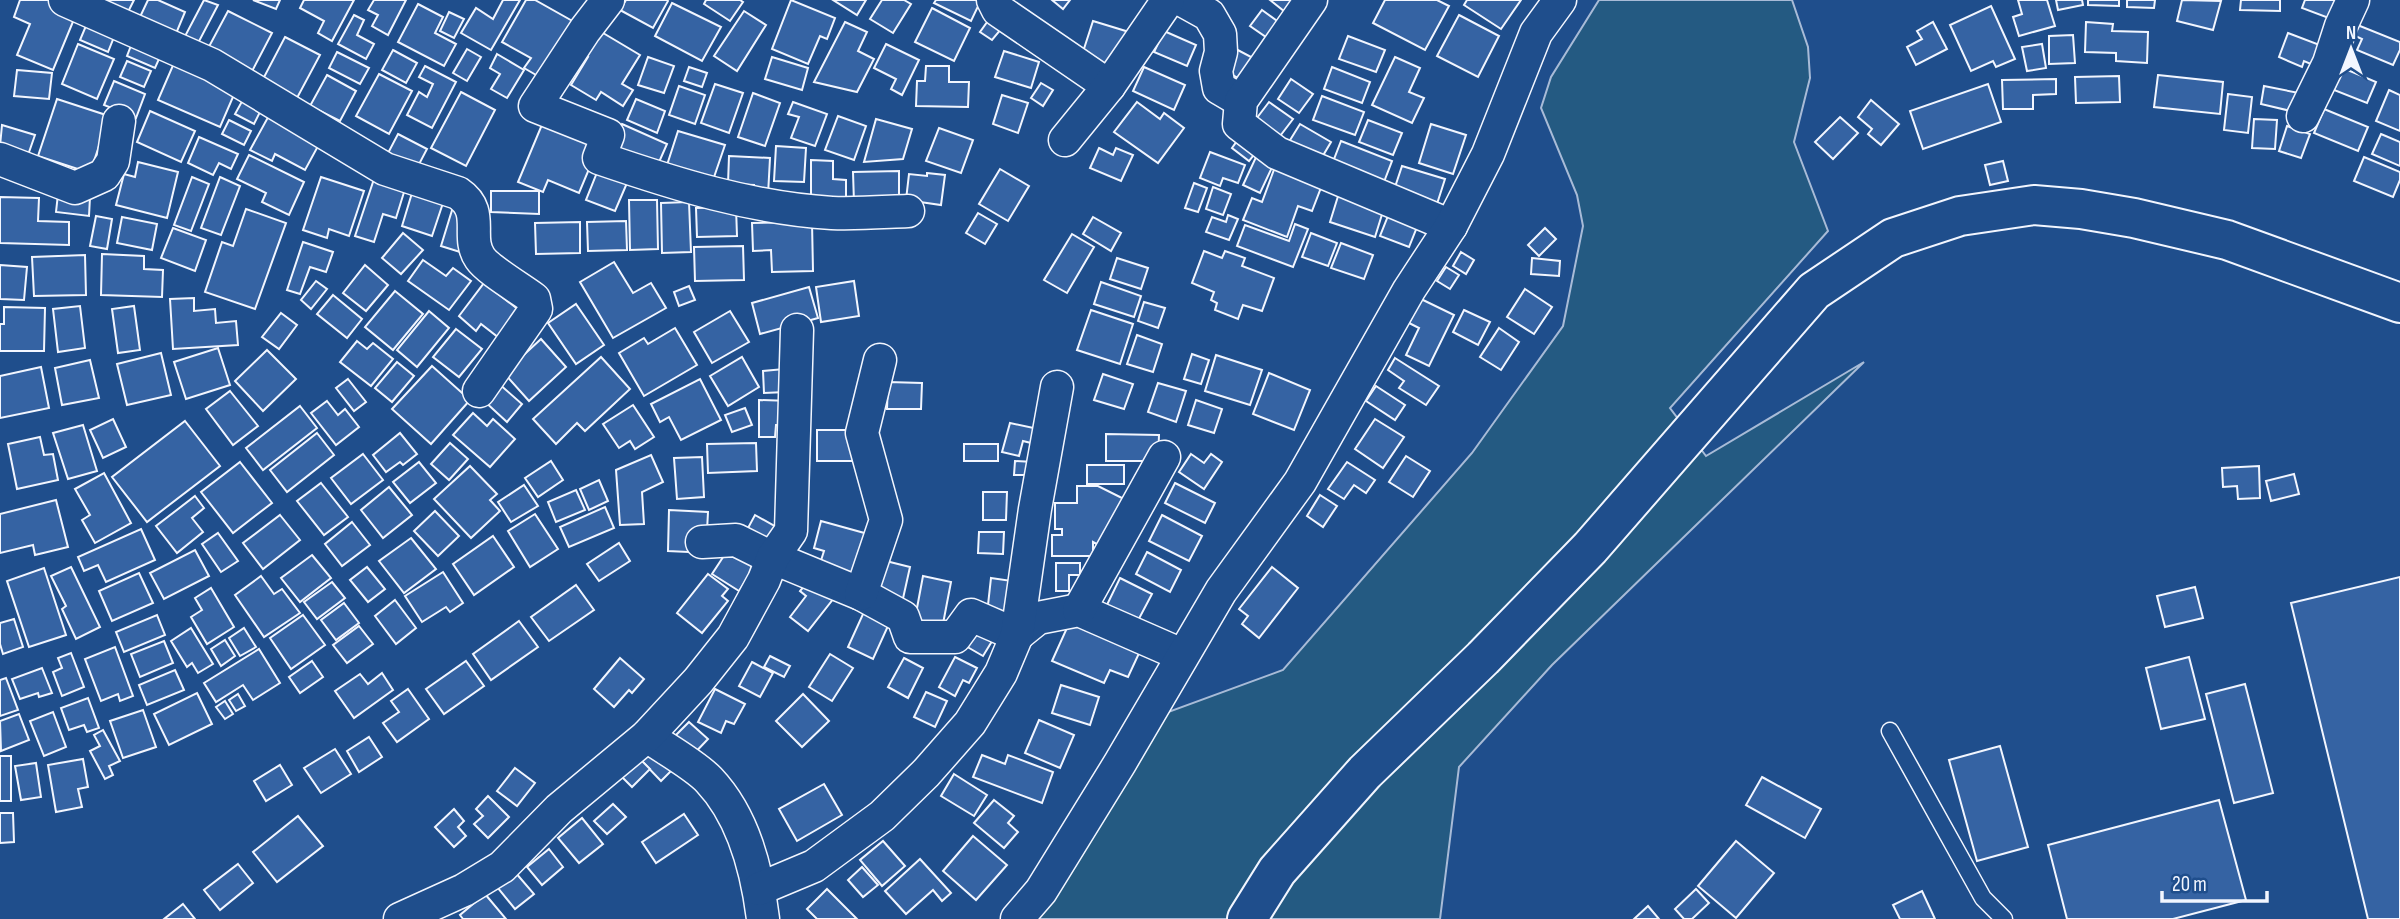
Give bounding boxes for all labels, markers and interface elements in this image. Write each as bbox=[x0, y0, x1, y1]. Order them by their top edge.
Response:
north arrow bbox=[2316, 14, 2386, 84]
text: N bbox=[2346, 22, 2356, 45]
scale bar bbox=[2162, 860, 2267, 904]
text: 20 m bbox=[2172, 872, 2207, 897]

